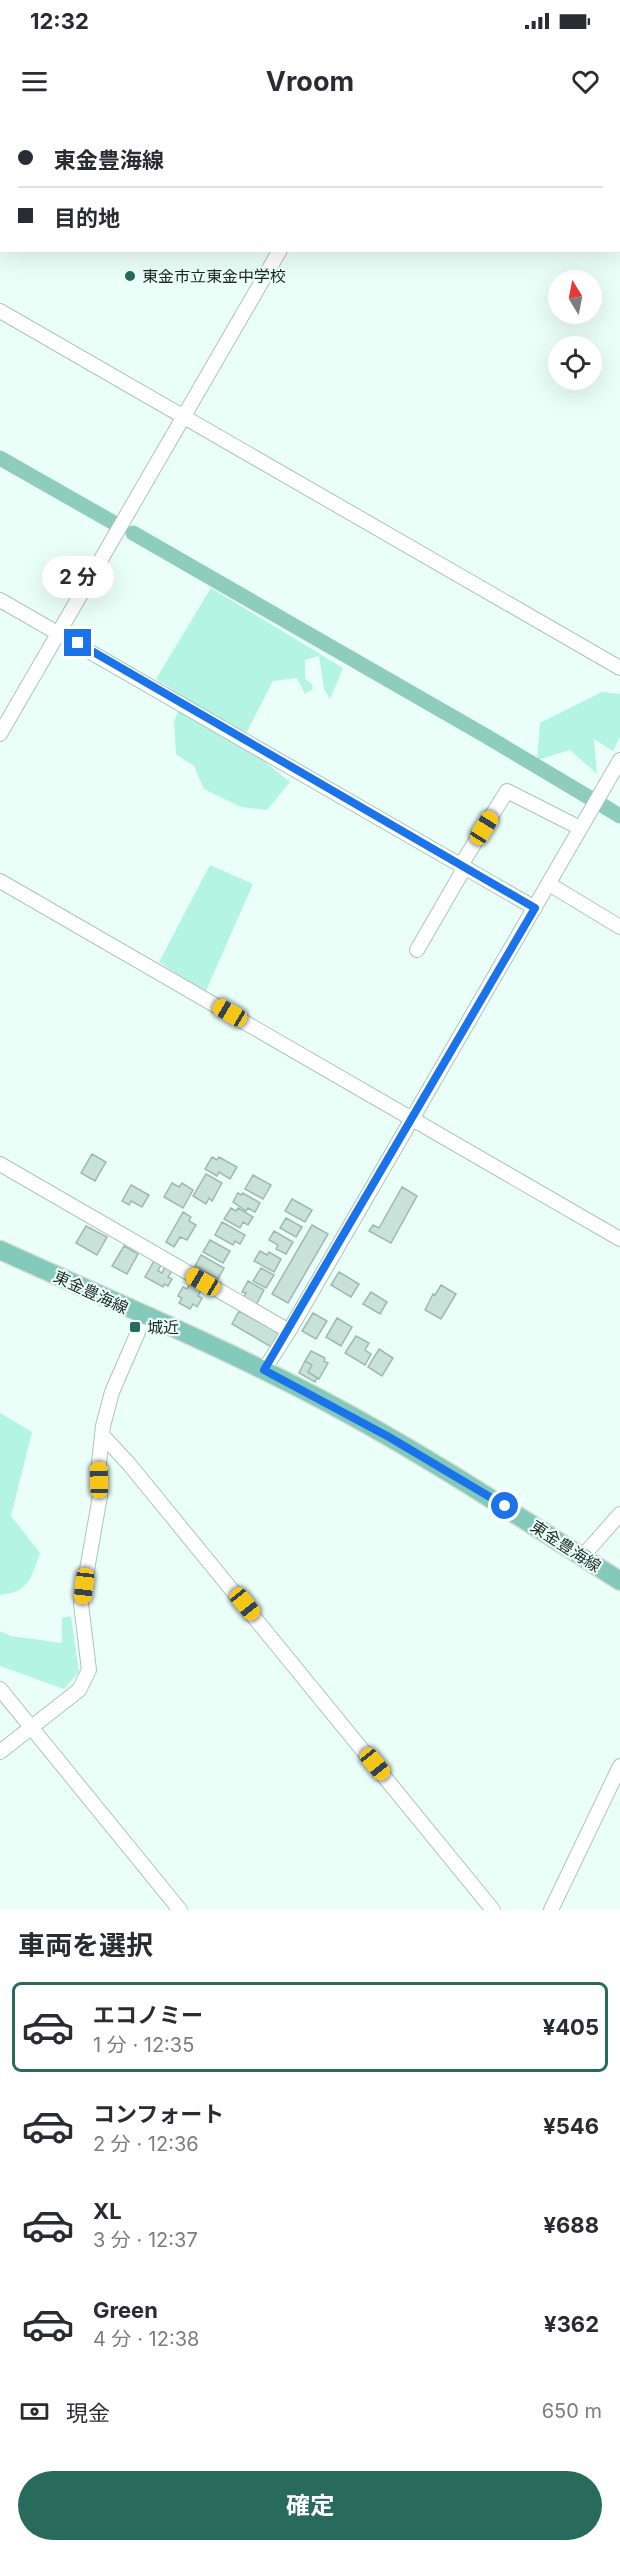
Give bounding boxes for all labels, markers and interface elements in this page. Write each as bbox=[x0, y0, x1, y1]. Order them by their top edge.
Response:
text: 12:32 bbox=[30, 8, 89, 34]
icon: menu bbox=[18, 65, 51, 98]
text: Vroom bbox=[266, 65, 354, 98]
icon: heart bbox=[569, 65, 602, 98]
text: 東金豊海線 bbox=[54, 147, 164, 173]
text: 目的地 bbox=[54, 205, 120, 231]
place label: 東金市立東金中学校 bbox=[142, 266, 286, 286]
marker: 東金市立東金中学校 bbox=[123, 269, 137, 283]
north arrow bbox=[548, 270, 602, 324]
map controls bbox=[548, 270, 602, 390]
button: locate bbox=[548, 336, 602, 390]
callout: 2 分 bbox=[42, 556, 114, 598]
text: 2 分 bbox=[59, 565, 97, 589]
route end bbox=[64, 629, 91, 656]
car bbox=[467, 808, 501, 848]
car bbox=[210, 996, 250, 1030]
car bbox=[183, 1265, 223, 1299]
street label: 東金豊海線 bbox=[51, 1266, 131, 1318]
place label: 城近 bbox=[147, 1317, 179, 1337]
marker: 城近 bbox=[128, 1320, 142, 1334]
car bbox=[90, 1462, 108, 1498]
route start bbox=[491, 1492, 518, 1519]
street label: 東金豊海線 bbox=[527, 1516, 605, 1576]
car bbox=[73, 1567, 95, 1605]
car bbox=[227, 1584, 263, 1624]
car bbox=[357, 1744, 393, 1784]
text: 車両を選択 bbox=[18, 1929, 153, 1962]
icon: car bbox=[21, 2000, 75, 2054]
text: エコノミー bbox=[93, 2002, 203, 2028]
text: ¥405 bbox=[543, 2014, 599, 2040]
text: 1 分 · 12:35 bbox=[93, 2033, 194, 2057]
icon: car bbox=[21, 2099, 75, 2153]
text: コンフォート bbox=[93, 2101, 224, 2127]
text: ¥546 bbox=[543, 2113, 599, 2139]
text: 2 分 · 12:36 bbox=[93, 2132, 199, 2156]
icon: car bbox=[21, 2198, 75, 2252]
text: XL bbox=[93, 2198, 122, 2224]
text: ¥688 bbox=[544, 2212, 599, 2238]
text: 3 分 · 12:37 bbox=[93, 2228, 198, 2252]
icon: car bbox=[21, 2297, 75, 2351]
text: Green bbox=[93, 2297, 158, 2323]
text: ¥362 bbox=[544, 2311, 599, 2337]
text: 4 分 · 12:38 bbox=[93, 2327, 199, 2351]
icon: cash bbox=[18, 2395, 51, 2428]
text: 650 m bbox=[542, 2399, 602, 2423]
text: 現金 bbox=[66, 2400, 110, 2426]
button: 確定 bbox=[18, 2471, 602, 2540]

